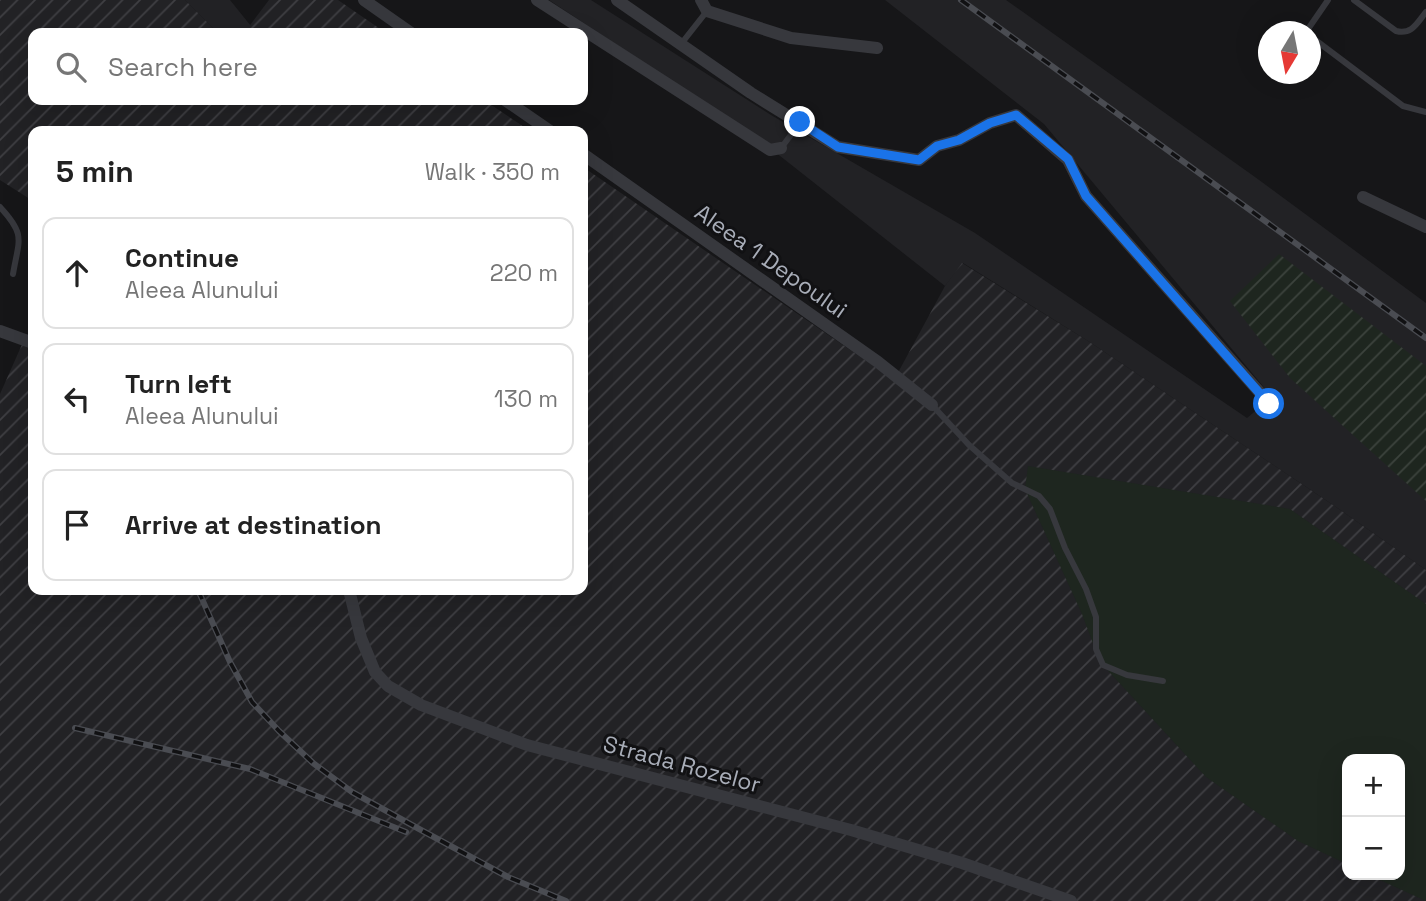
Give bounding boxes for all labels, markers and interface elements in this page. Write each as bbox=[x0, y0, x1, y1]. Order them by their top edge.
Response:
north arrow bbox=[1258, 21, 1321, 84]
search box bbox=[28, 28, 588, 105]
icon: search bbox=[52, 48, 90, 86]
text: Search here bbox=[108, 50, 258, 84]
route end bbox=[784, 106, 815, 137]
text: 5 min bbox=[56, 152, 134, 191]
text: Walk · 350 m bbox=[425, 157, 560, 187]
street label: Aleea 1 Depoului bbox=[689, 197, 853, 325]
text: Continue bbox=[125, 241, 239, 275]
icon: ahead bbox=[58, 254, 96, 292]
text: 220 m bbox=[490, 258, 558, 288]
text: Aleea Alunului bbox=[125, 275, 279, 305]
text: Turn left bbox=[125, 367, 232, 401]
icon: left bbox=[58, 380, 96, 418]
text: 130 m bbox=[494, 384, 558, 414]
route start bbox=[1253, 388, 1284, 419]
text: Aleea Alunului bbox=[125, 401, 279, 431]
icon: arrive bbox=[58, 506, 96, 544]
text: Arrive at destination bbox=[125, 508, 382, 542]
street label: Strada Rozelor bbox=[600, 729, 764, 799]
map controls bbox=[1342, 754, 1405, 880]
button: + bbox=[1342, 754, 1405, 817]
button: − bbox=[1342, 817, 1405, 880]

